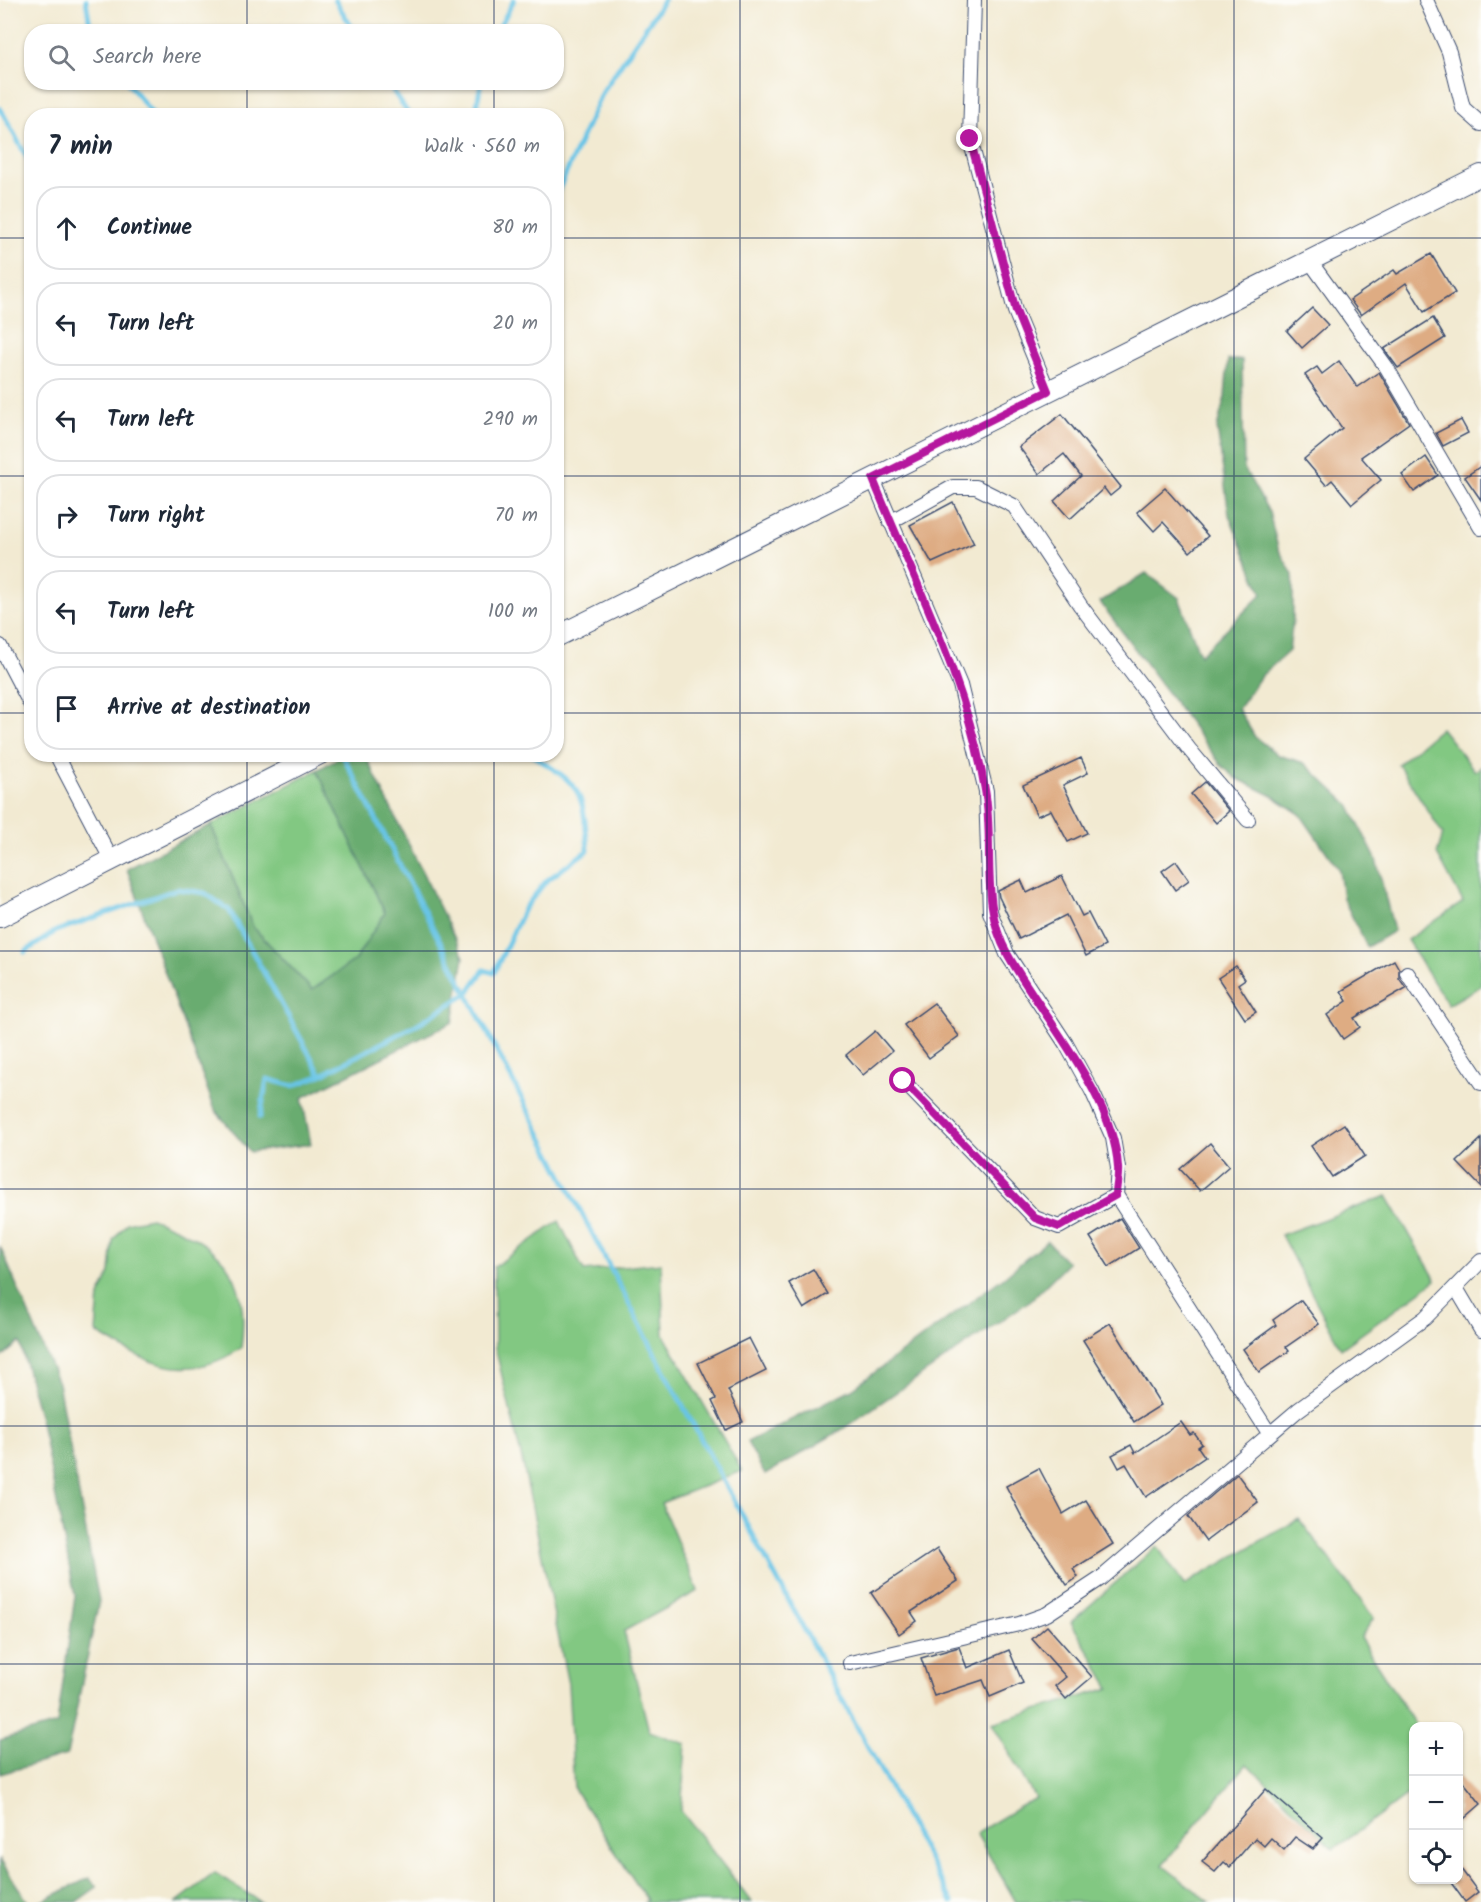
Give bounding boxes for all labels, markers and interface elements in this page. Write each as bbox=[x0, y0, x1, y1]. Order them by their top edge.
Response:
search box bbox=[24, 24, 564, 90]
text: Search here bbox=[93, 40, 201, 75]
icon: search bbox=[45, 41, 78, 74]
route end bbox=[956, 125, 982, 151]
text: 7 min bbox=[48, 126, 113, 168]
text: Walk · 560 m bbox=[424, 131, 540, 163]
text: Continue bbox=[107, 211, 192, 246]
icon: ahead bbox=[50, 212, 83, 245]
text: 80 m bbox=[492, 212, 538, 244]
text: Turn left bbox=[107, 307, 194, 342]
icon: left bbox=[50, 308, 83, 341]
text: 20 m bbox=[492, 308, 538, 340]
text: Turn left bbox=[107, 403, 194, 438]
icon: left bbox=[50, 404, 83, 437]
text: 290 m bbox=[483, 404, 538, 436]
text: Turn right bbox=[107, 499, 205, 534]
icon: right bbox=[50, 500, 83, 533]
text: 70 m bbox=[495, 500, 538, 532]
text: Turn left bbox=[107, 595, 194, 630]
icon: left bbox=[50, 596, 83, 629]
text: 100 m bbox=[488, 596, 538, 628]
text: Arrive at destination bbox=[107, 691, 310, 726]
icon: arrive bbox=[50, 692, 83, 725]
route start bbox=[889, 1067, 915, 1093]
map controls bbox=[1409, 1722, 1463, 1884]
button: + bbox=[1409, 1722, 1463, 1776]
button: − bbox=[1409, 1776, 1463, 1830]
button: locate bbox=[1409, 1830, 1463, 1884]

